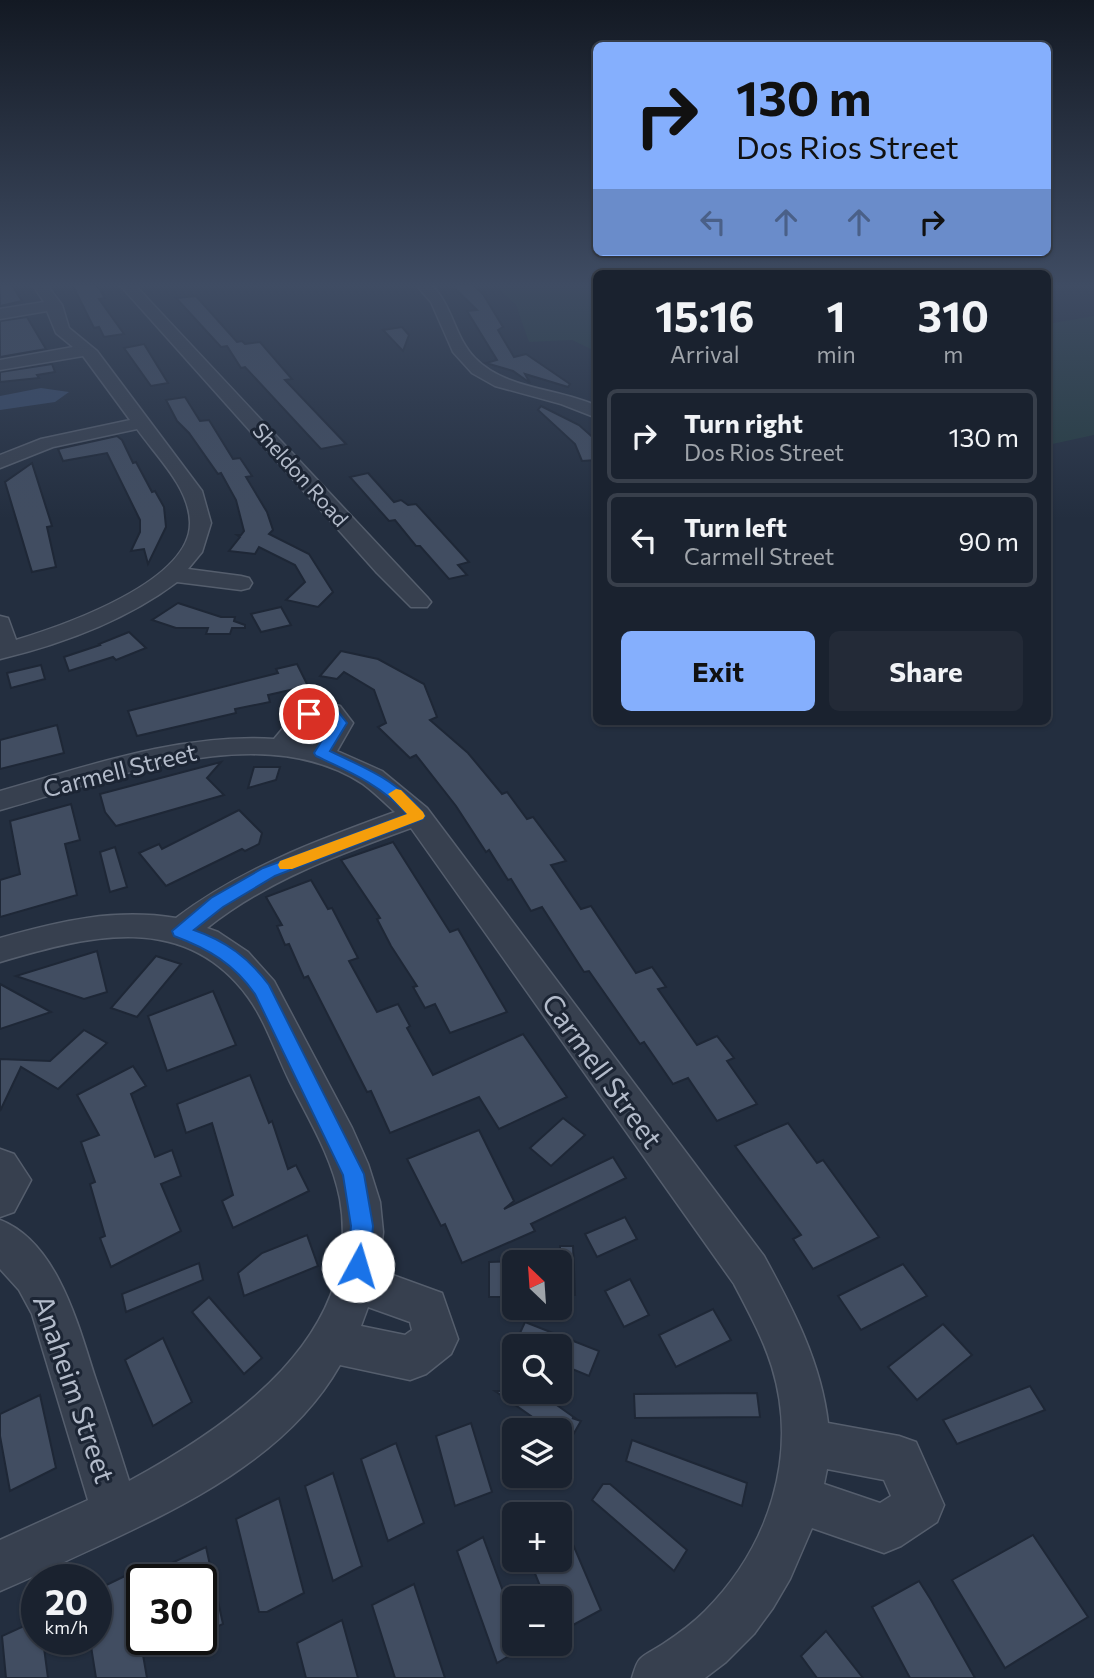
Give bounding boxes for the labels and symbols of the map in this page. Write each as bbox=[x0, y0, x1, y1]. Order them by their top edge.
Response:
street label: Sheldon Road bbox=[248, 417, 354, 531]
pin bbox=[279, 684, 339, 744]
street label: Carmell Street bbox=[40, 736, 199, 803]
street label: Carmell Street bbox=[535, 986, 670, 1154]
position arrow bbox=[321, 1229, 395, 1303]
north arrow bbox=[502, 1250, 572, 1320]
street label: Anaheim Street bbox=[27, 1290, 123, 1487]
speed limit sign: 30 bbox=[126, 1564, 217, 1655]

